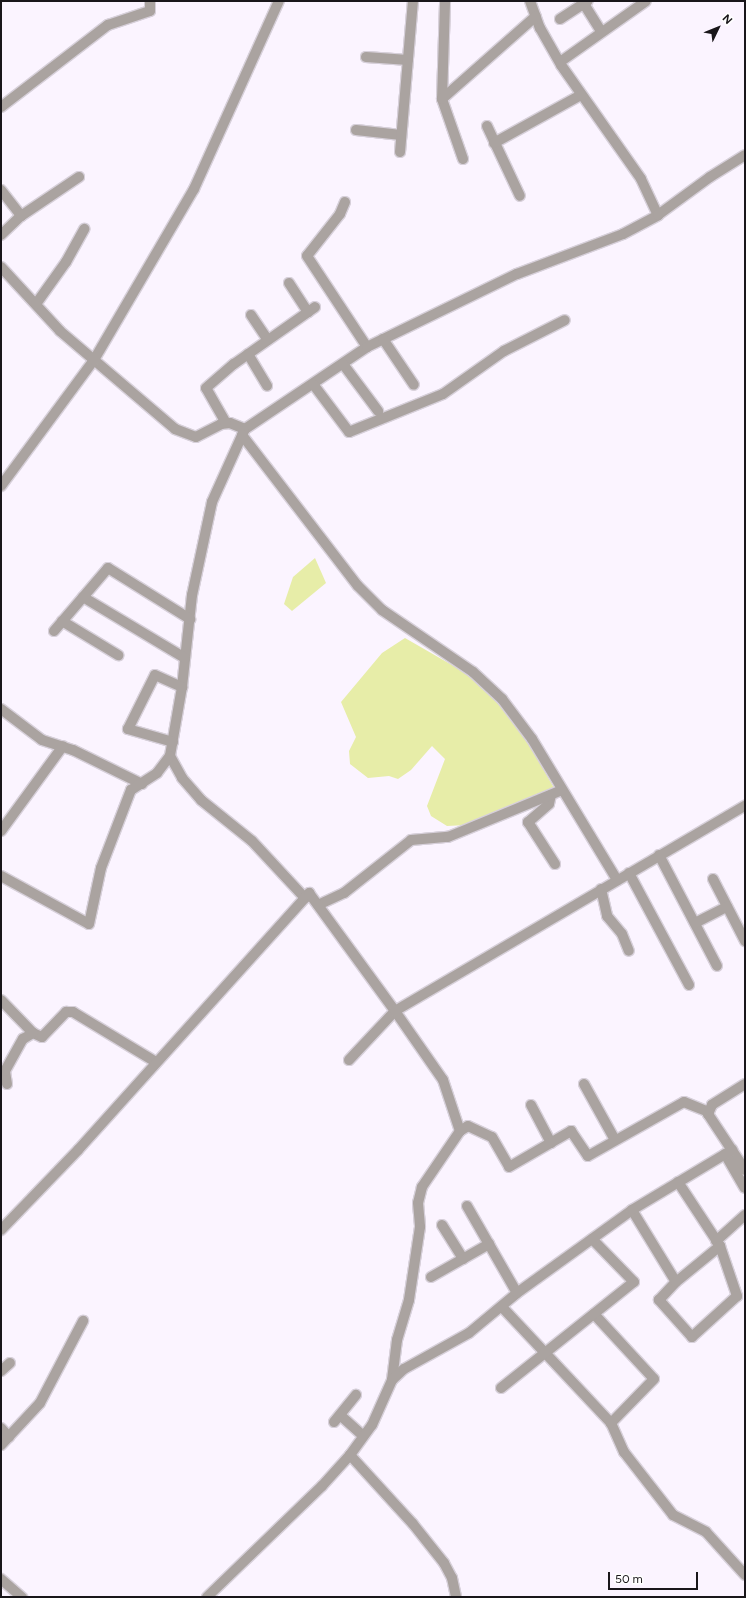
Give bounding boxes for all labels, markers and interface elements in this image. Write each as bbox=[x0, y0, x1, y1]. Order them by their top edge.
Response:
north arrow bbox=[698, 8, 738, 48]
text: N bbox=[719, 12, 735, 27]
scale bar bbox=[610, 1564, 700, 1590]
text: 50 m bbox=[615, 1572, 643, 1586]

